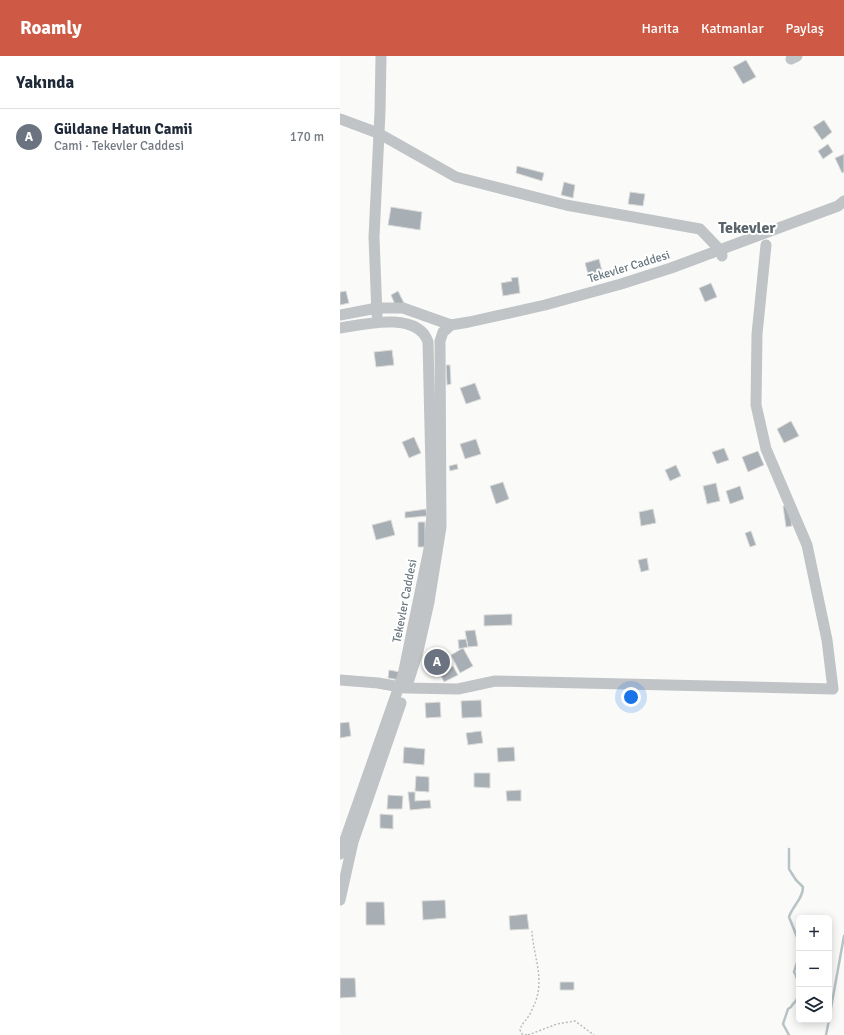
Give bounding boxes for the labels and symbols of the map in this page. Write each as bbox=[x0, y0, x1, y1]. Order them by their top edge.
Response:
district label: Tekevler bbox=[718, 218, 776, 238]
street label: Tekevler Caddesi bbox=[586, 247, 672, 287]
street label: Tekevler Caddesi bbox=[390, 558, 420, 644]
pin: A bbox=[424, 647, 450, 677]
your location bbox=[621, 687, 641, 707]

